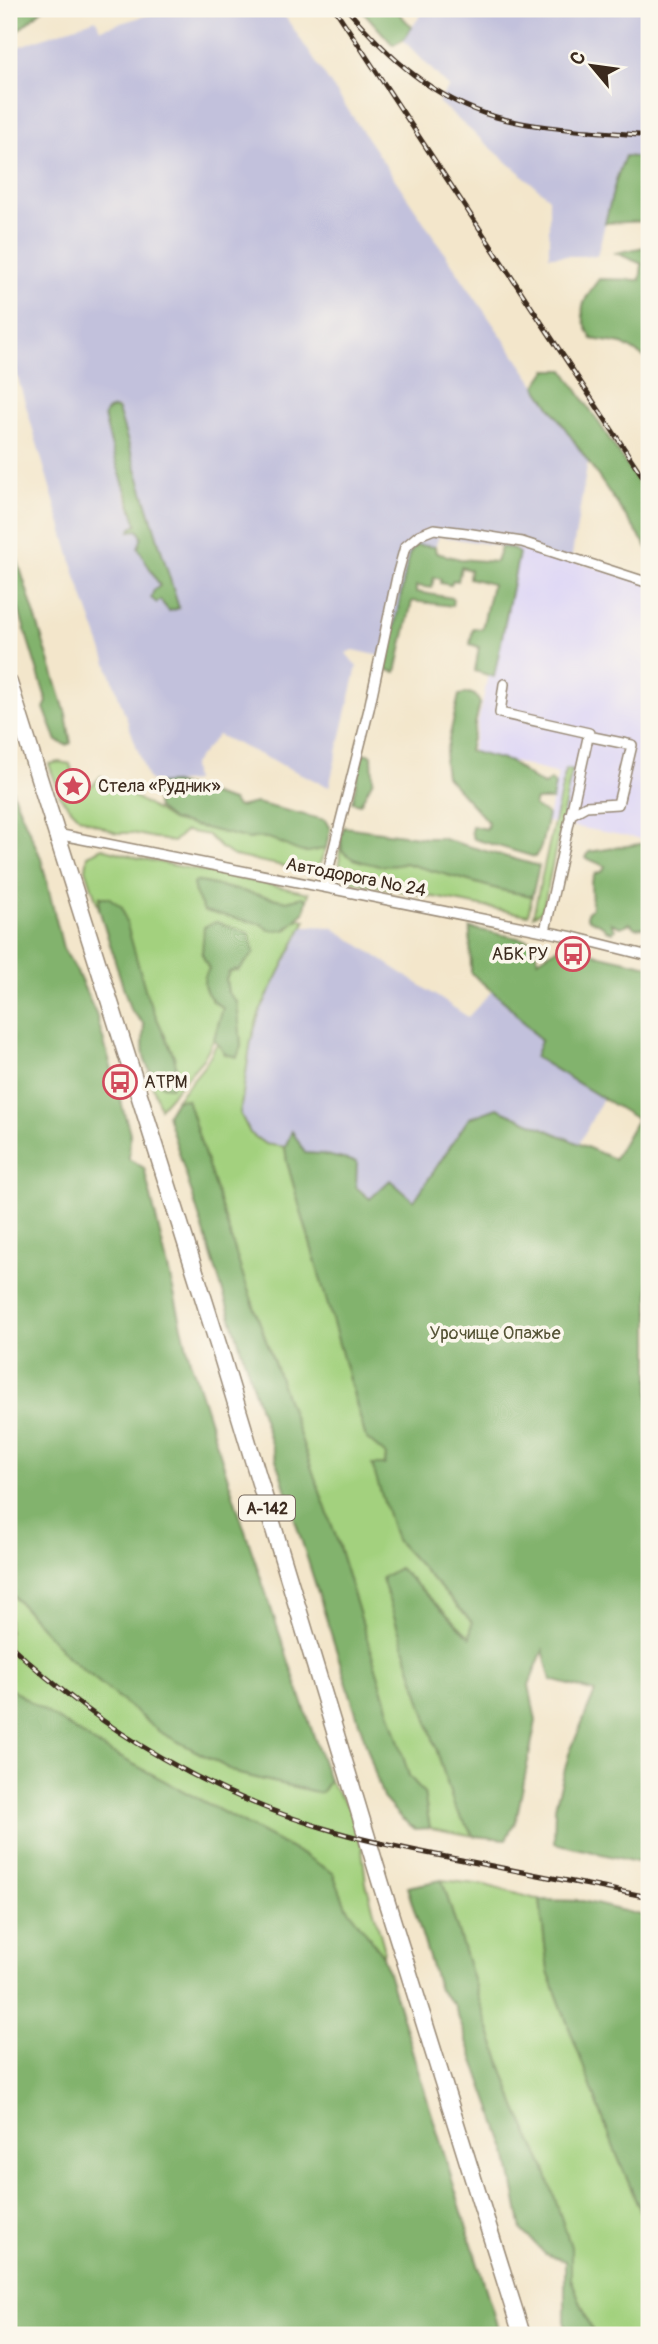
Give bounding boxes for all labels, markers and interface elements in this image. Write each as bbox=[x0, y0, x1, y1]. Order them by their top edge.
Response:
north arrow bbox=[556, 32, 626, 102]
text: С bbox=[565, 47, 591, 69]
place icon: Стела «Рудник» bbox=[54, 767, 92, 805]
place label: Стела «Рудник» bbox=[98, 775, 221, 798]
street label: Автодорога № 24 bbox=[284, 853, 429, 902]
bus stop icon: АБК РУ bbox=[554, 935, 592, 973]
place label: АБК РУ bbox=[492, 943, 548, 966]
bus stop icon: АТРМ bbox=[101, 1063, 139, 1101]
place label: АТРМ bbox=[144, 1071, 188, 1094]
park label: Урочище Опажье bbox=[429, 1322, 561, 1345]
road number: А-142 bbox=[239, 1496, 295, 1520]

